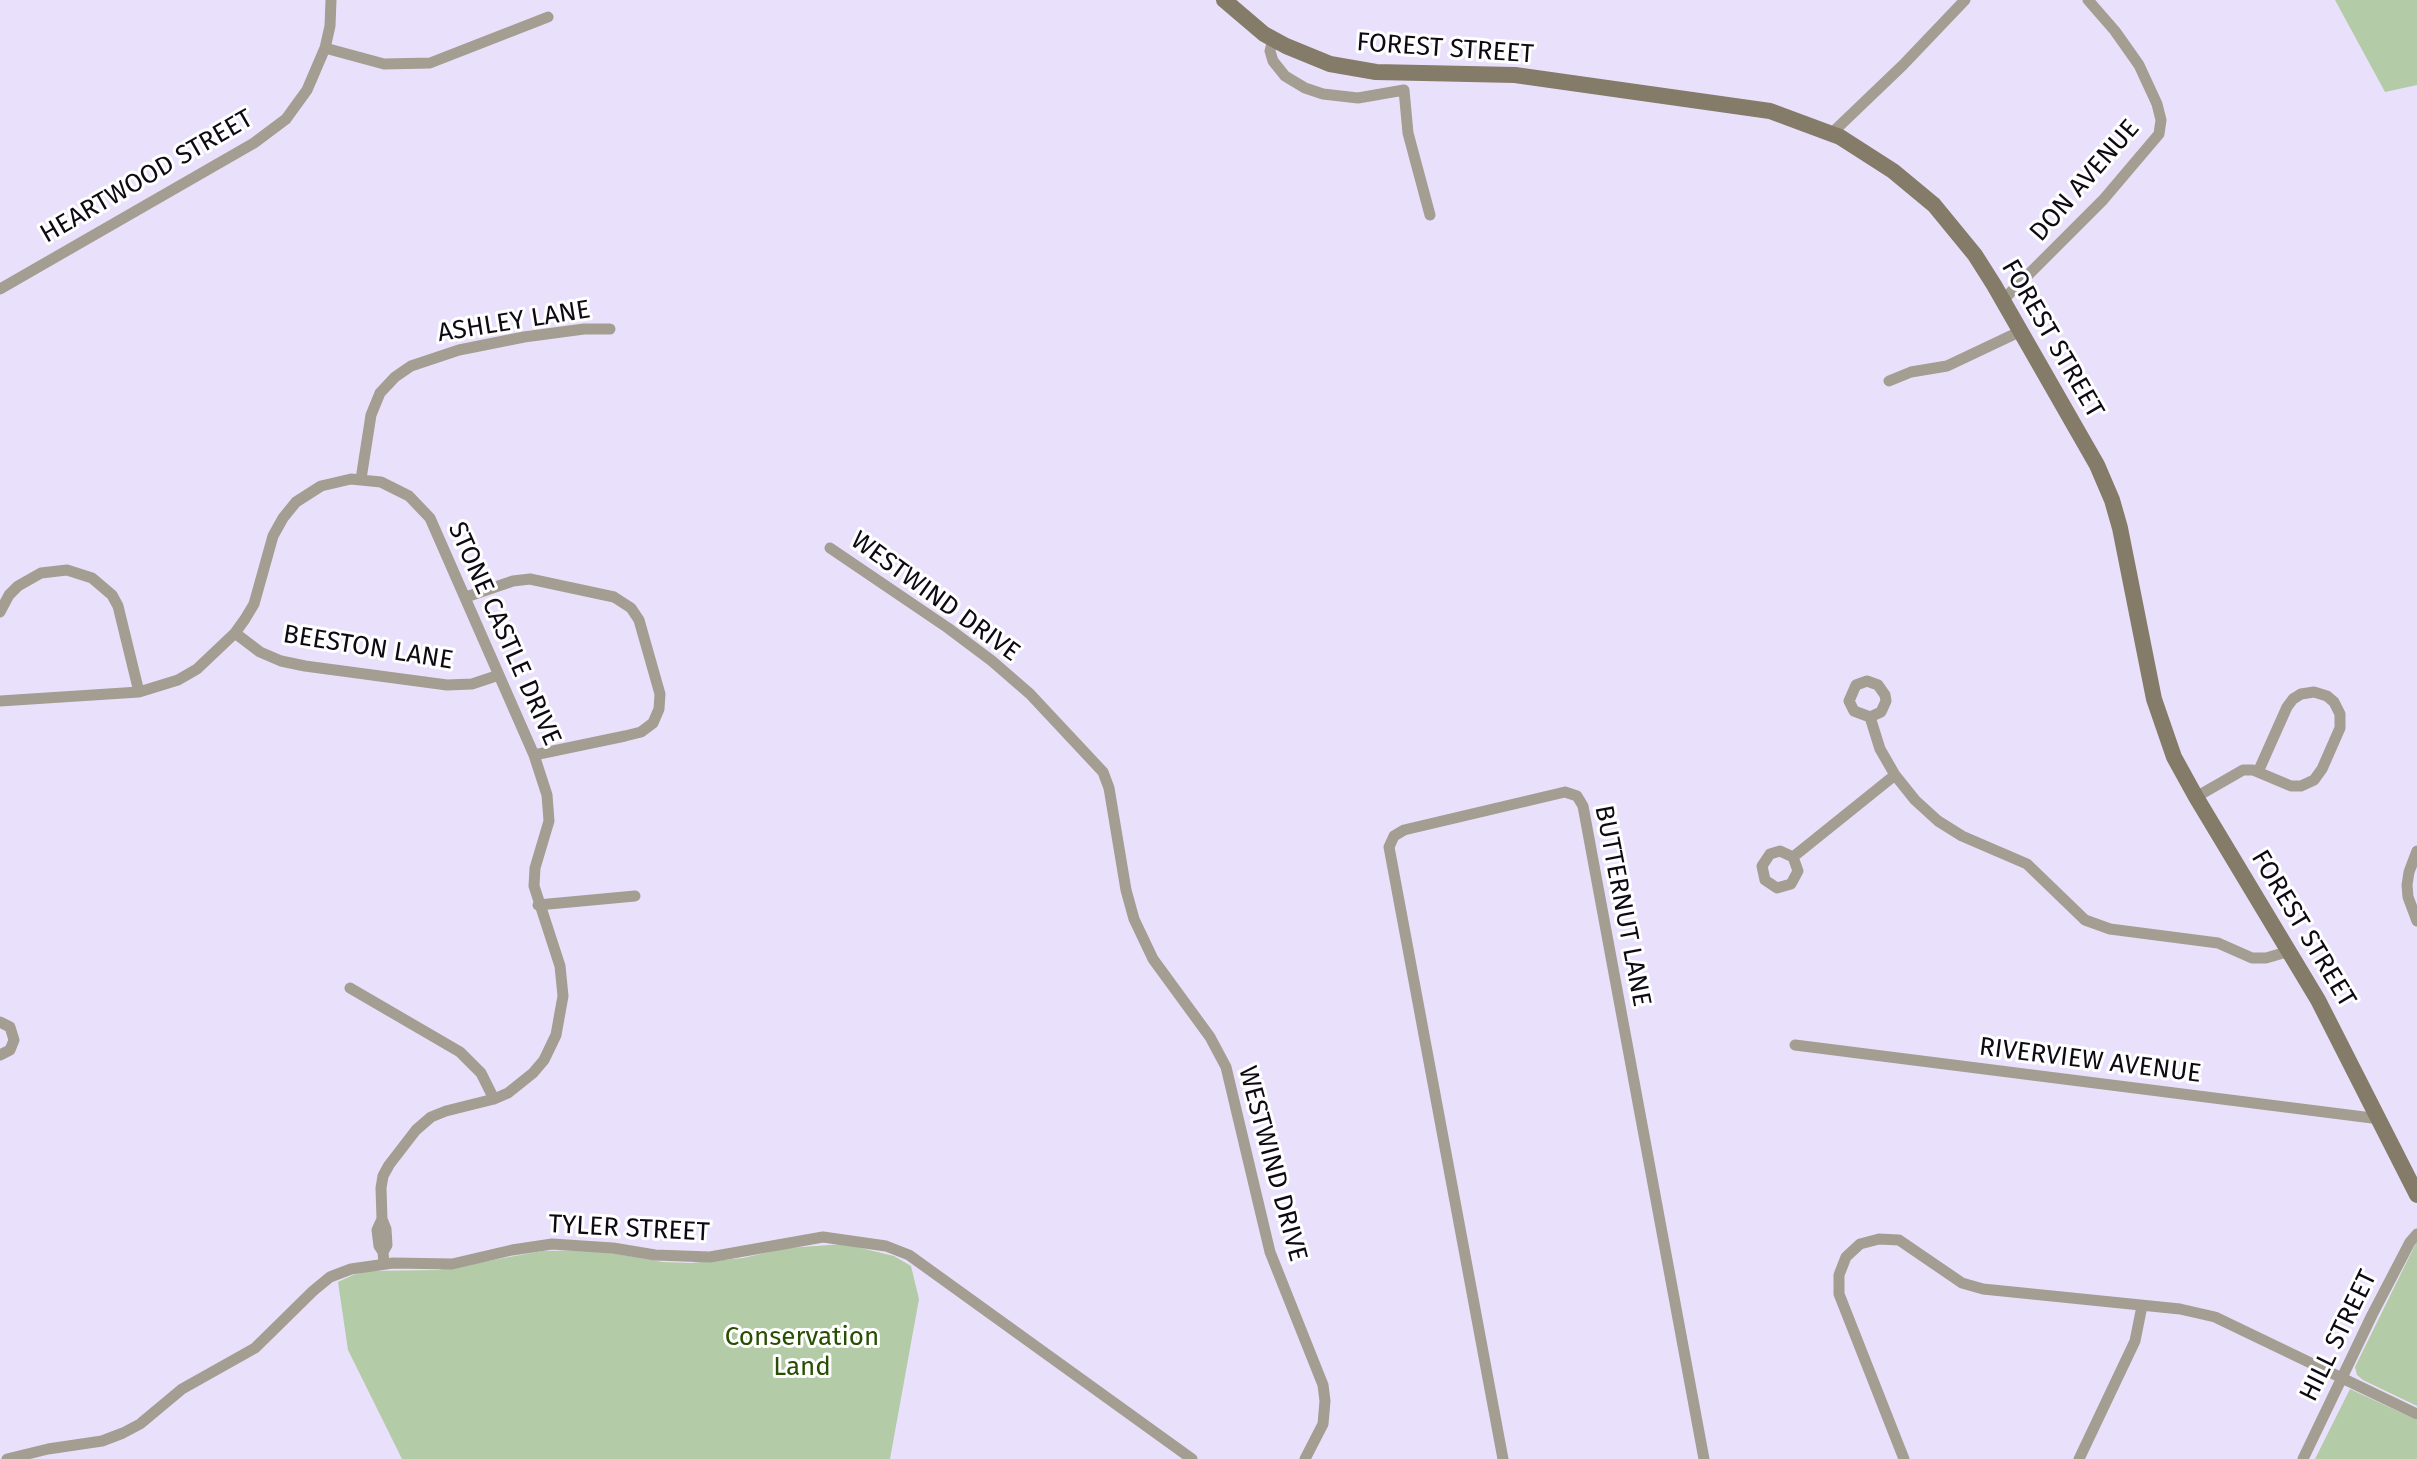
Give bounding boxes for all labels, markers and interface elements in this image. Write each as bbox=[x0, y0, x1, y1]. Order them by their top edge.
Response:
street label: FOREST STREET bbox=[1355, 27, 1535, 71]
street label: HEARTWOOD STREET bbox=[35, 103, 259, 251]
street label: DON AVENUE bbox=[2024, 114, 2146, 248]
street label: FOREST STREET bbox=[1994, 254, 2110, 424]
street label: ASHLEY LANE bbox=[435, 295, 593, 349]
street label: STONE CASTLE DRIVE bbox=[441, 517, 567, 751]
street label: WESTWIND DRIVE bbox=[844, 525, 1026, 669]
street label: BEESTON LANE bbox=[281, 619, 455, 677]
street label: BUTTERNUT LANE bbox=[1587, 803, 1657, 1009]
street label: FOREST STREET bbox=[2244, 845, 2362, 1013]
street label: RIVERVIEW AVENUE bbox=[1977, 1032, 2203, 1090]
street label: WESTWIND DRIVE bbox=[1231, 1063, 1313, 1265]
street label: TYLER STREET bbox=[548, 1209, 710, 1249]
street label: HILL STREET bbox=[2294, 1265, 2384, 1407]
park label: Conservation Land bbox=[725, 1322, 879, 1384]

